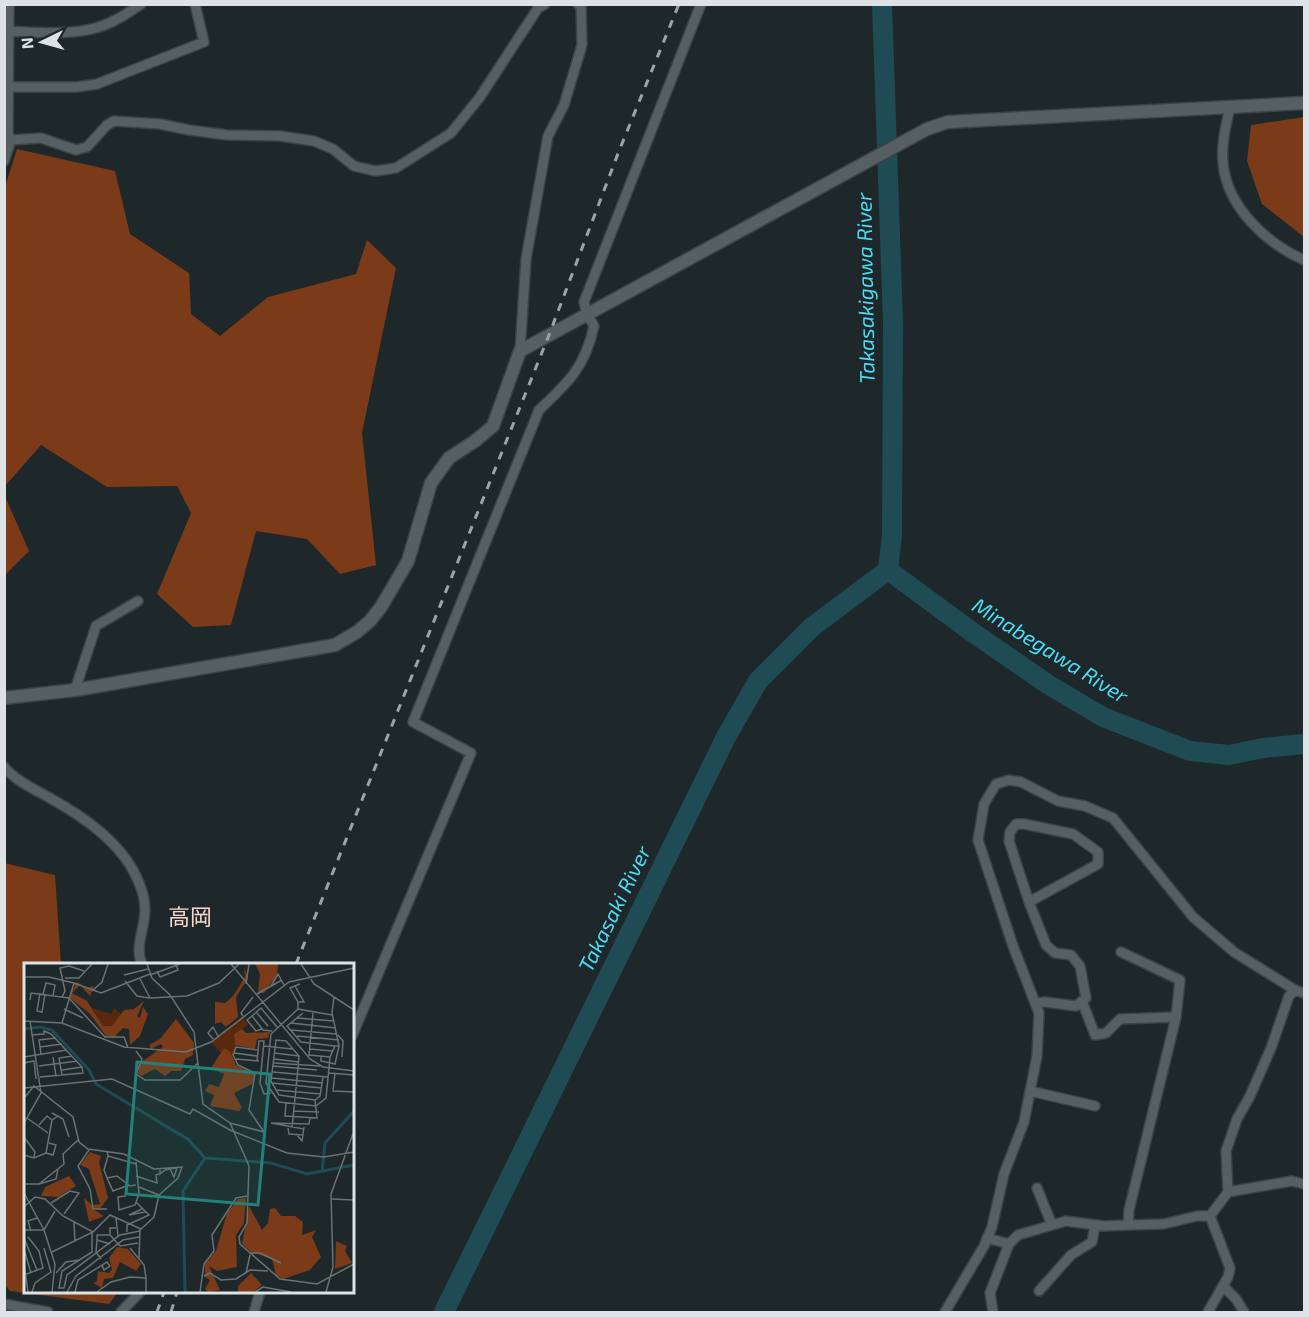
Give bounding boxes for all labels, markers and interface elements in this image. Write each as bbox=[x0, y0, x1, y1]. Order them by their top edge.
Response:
north arrow bbox=[12, 12, 72, 72]
text: N bbox=[17, 37, 37, 50]
water label: Takasakigawa River bbox=[850, 192, 879, 384]
water label: Minabegawa River bbox=[968, 592, 1134, 708]
water label: Takasaki River bbox=[572, 841, 655, 975]
district label: 高岡 bbox=[168, 903, 212, 929]
inset map bbox=[24, 963, 354, 1293]

